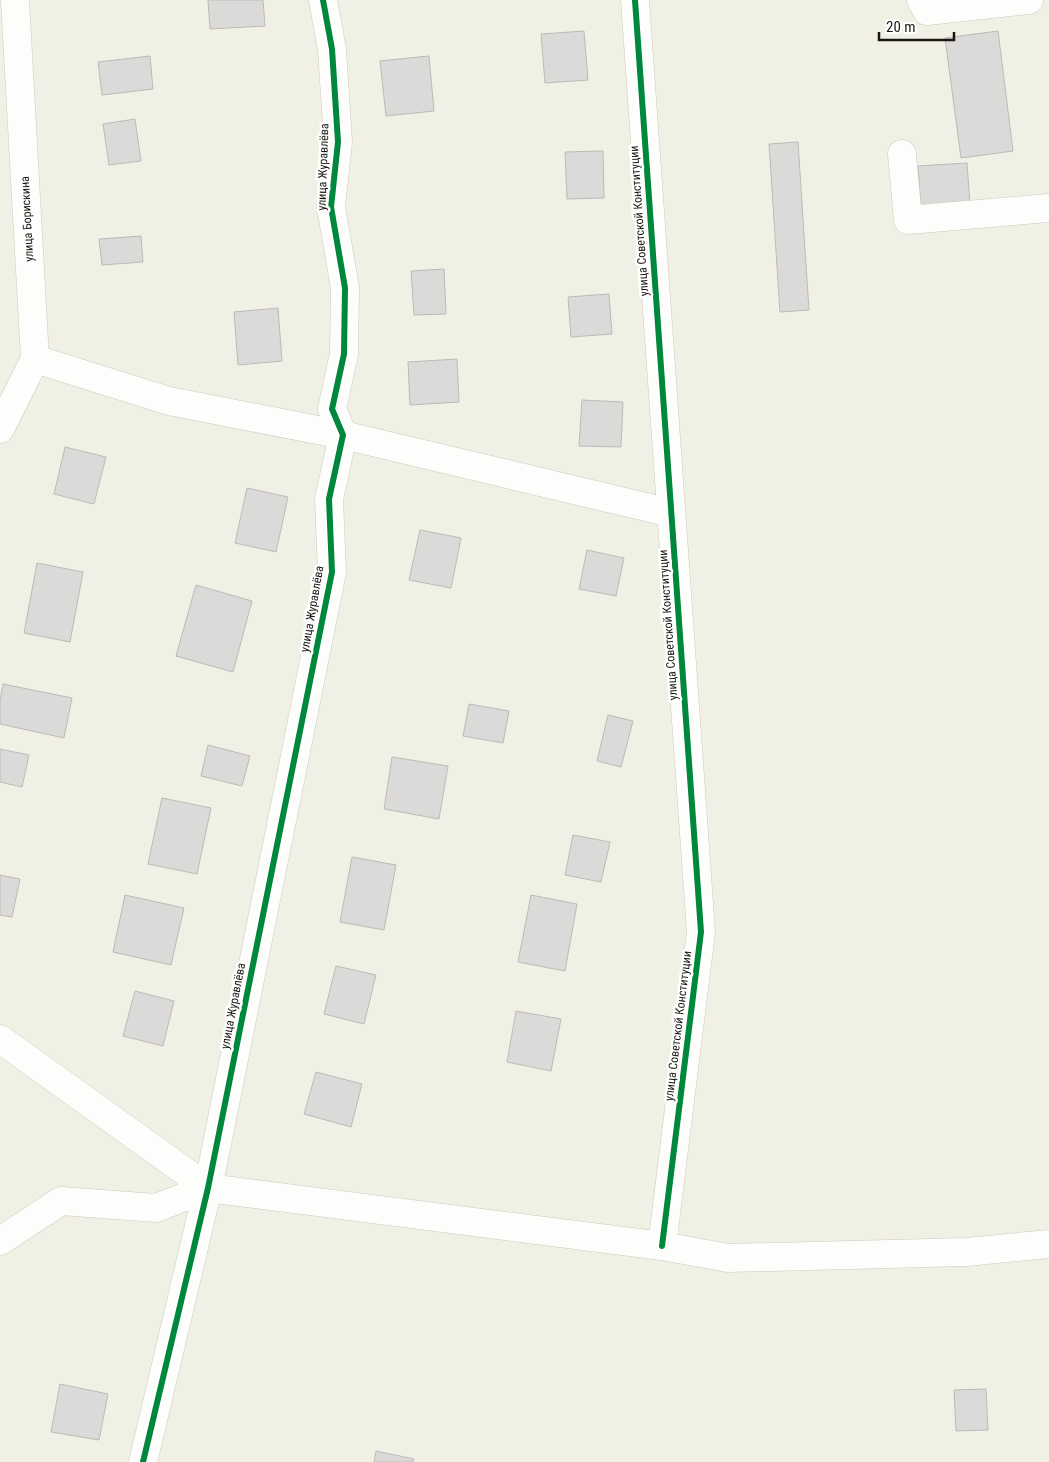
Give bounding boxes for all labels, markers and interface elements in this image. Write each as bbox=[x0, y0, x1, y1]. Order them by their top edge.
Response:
scale bar bbox=[879, 10, 954, 42]
text: 20 m bbox=[886, 18, 916, 36]
street label: улица Журавлёва bbox=[314, 123, 332, 211]
street label: улица Советской Конституции bbox=[627, 145, 651, 297]
street label: улица Борискина bbox=[18, 176, 36, 262]
street label: улица Советской Конституции bbox=[656, 549, 680, 701]
street label: улица Журавлёва bbox=[298, 565, 327, 653]
street label: улица Советской Конституции bbox=[662, 950, 694, 1102]
street label: улица Журавлёва bbox=[218, 962, 248, 1050]

